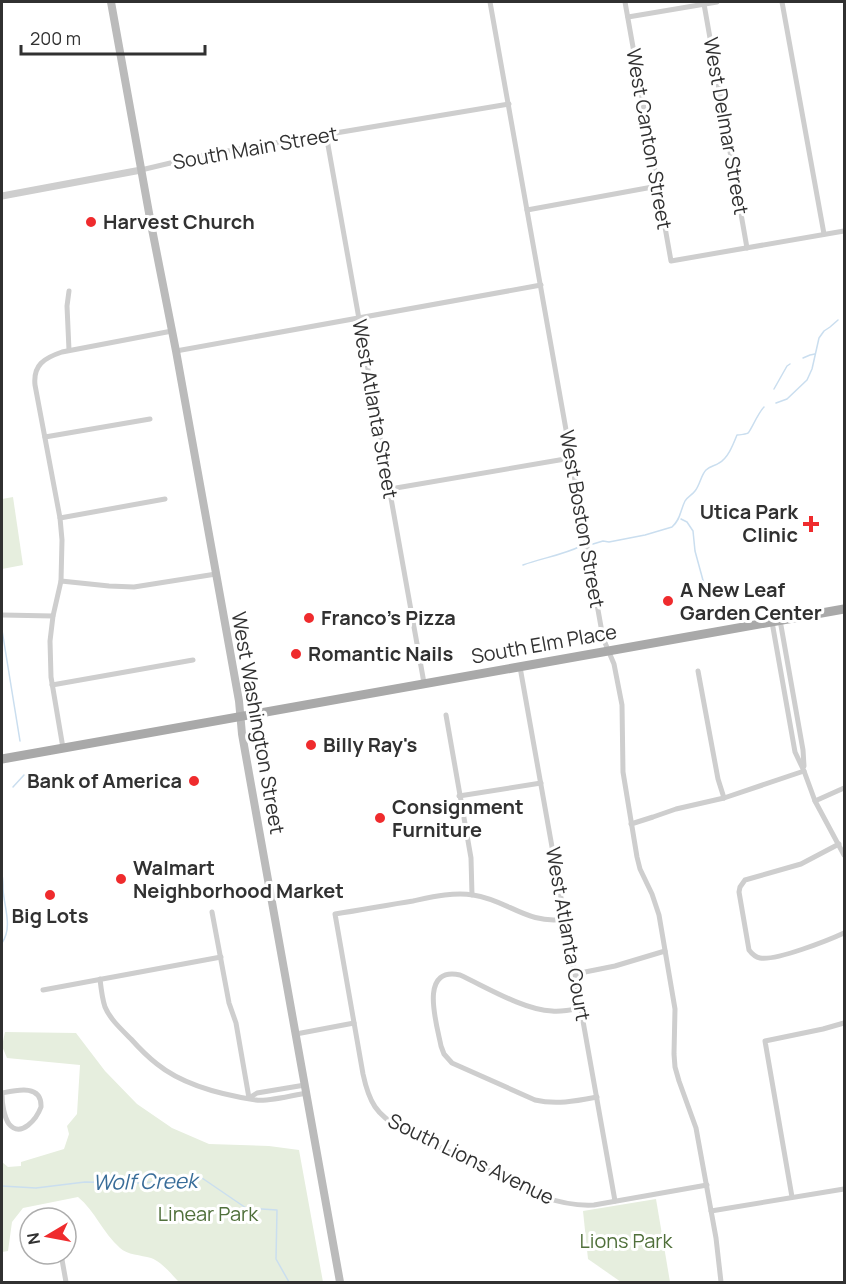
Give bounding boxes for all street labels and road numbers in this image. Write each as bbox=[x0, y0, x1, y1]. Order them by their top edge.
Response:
street label: West Delmar Street bbox=[698, 35, 755, 217]
street label: West Canton Street bbox=[620, 46, 679, 231]
street label: South Main Street bbox=[170, 120, 340, 175]
street label: West Atlanta Street bbox=[346, 317, 405, 501]
street label: West Boston Street bbox=[554, 428, 611, 610]
street label: West Washington Street bbox=[226, 610, 291, 836]
street label: South Elm Place bbox=[469, 617, 619, 670]
street label: West Atlanta Court bbox=[540, 845, 597, 1023]
street label: South Lions Avenue bbox=[384, 1107, 559, 1210]

